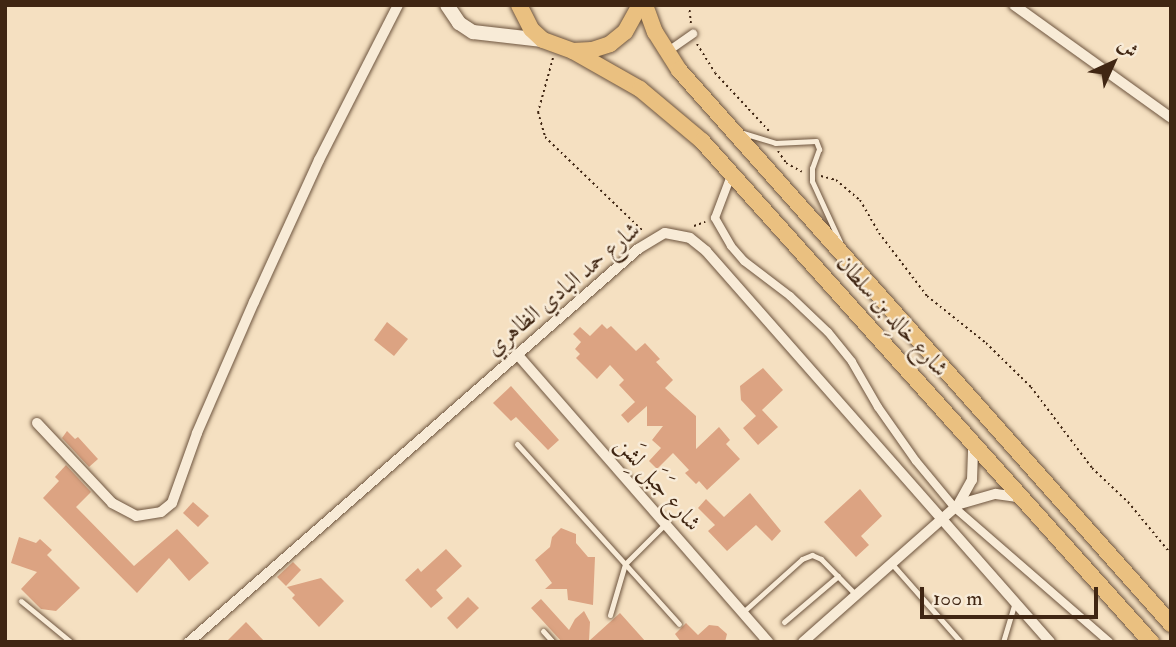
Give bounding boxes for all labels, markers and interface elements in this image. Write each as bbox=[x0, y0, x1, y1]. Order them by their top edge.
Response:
north arrow bbox=[1078, 28, 1148, 98]
text: ش bbox=[1113, 33, 1143, 63]
street label: شارع حمد البادي الظاهري bbox=[480, 216, 646, 362]
street label: شارع خالِد بن سلطان bbox=[830, 250, 954, 382]
street label: شارع جَبَل لِشَن bbox=[609, 431, 707, 537]
scale bar bbox=[924, 574, 1102, 618]
text: 100 m bbox=[933, 585, 983, 612]

